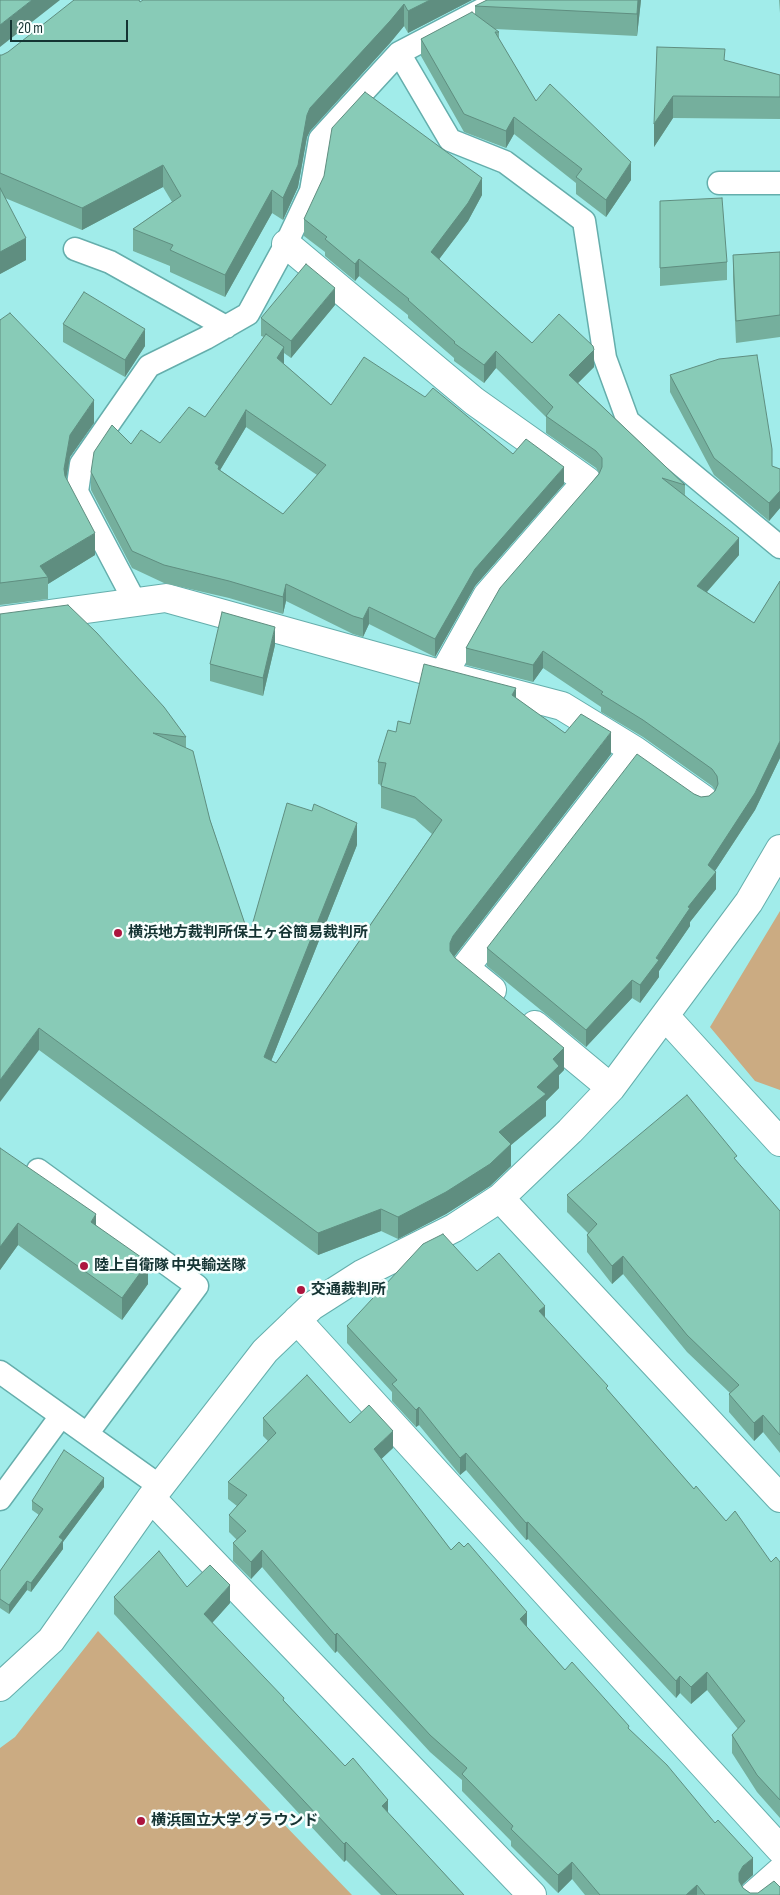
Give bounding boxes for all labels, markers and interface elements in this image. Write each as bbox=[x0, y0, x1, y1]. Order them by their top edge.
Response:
scale bar bbox=[12, 10, 130, 42]
text: 20 m bbox=[18, 19, 43, 38]
place label: 横浜地方裁判所保土ヶ谷簡易裁判所 bbox=[128, 924, 368, 942]
marker: 横浜地方裁判所保土ヶ谷簡易裁判所 bbox=[112, 927, 124, 939]
place label: 陸上自衛隊 中央輸送隊 bbox=[94, 1257, 246, 1275]
marker: 陸上自衛隊 中央輸送隊 bbox=[78, 1260, 90, 1272]
place label: 交通裁判所 bbox=[311, 1281, 386, 1299]
marker: 交通裁判所 bbox=[295, 1284, 307, 1296]
place label: 横浜国立大学 グラウンド bbox=[151, 1812, 318, 1830]
marker: 横浜国立大学 グラウンド bbox=[135, 1815, 147, 1827]

